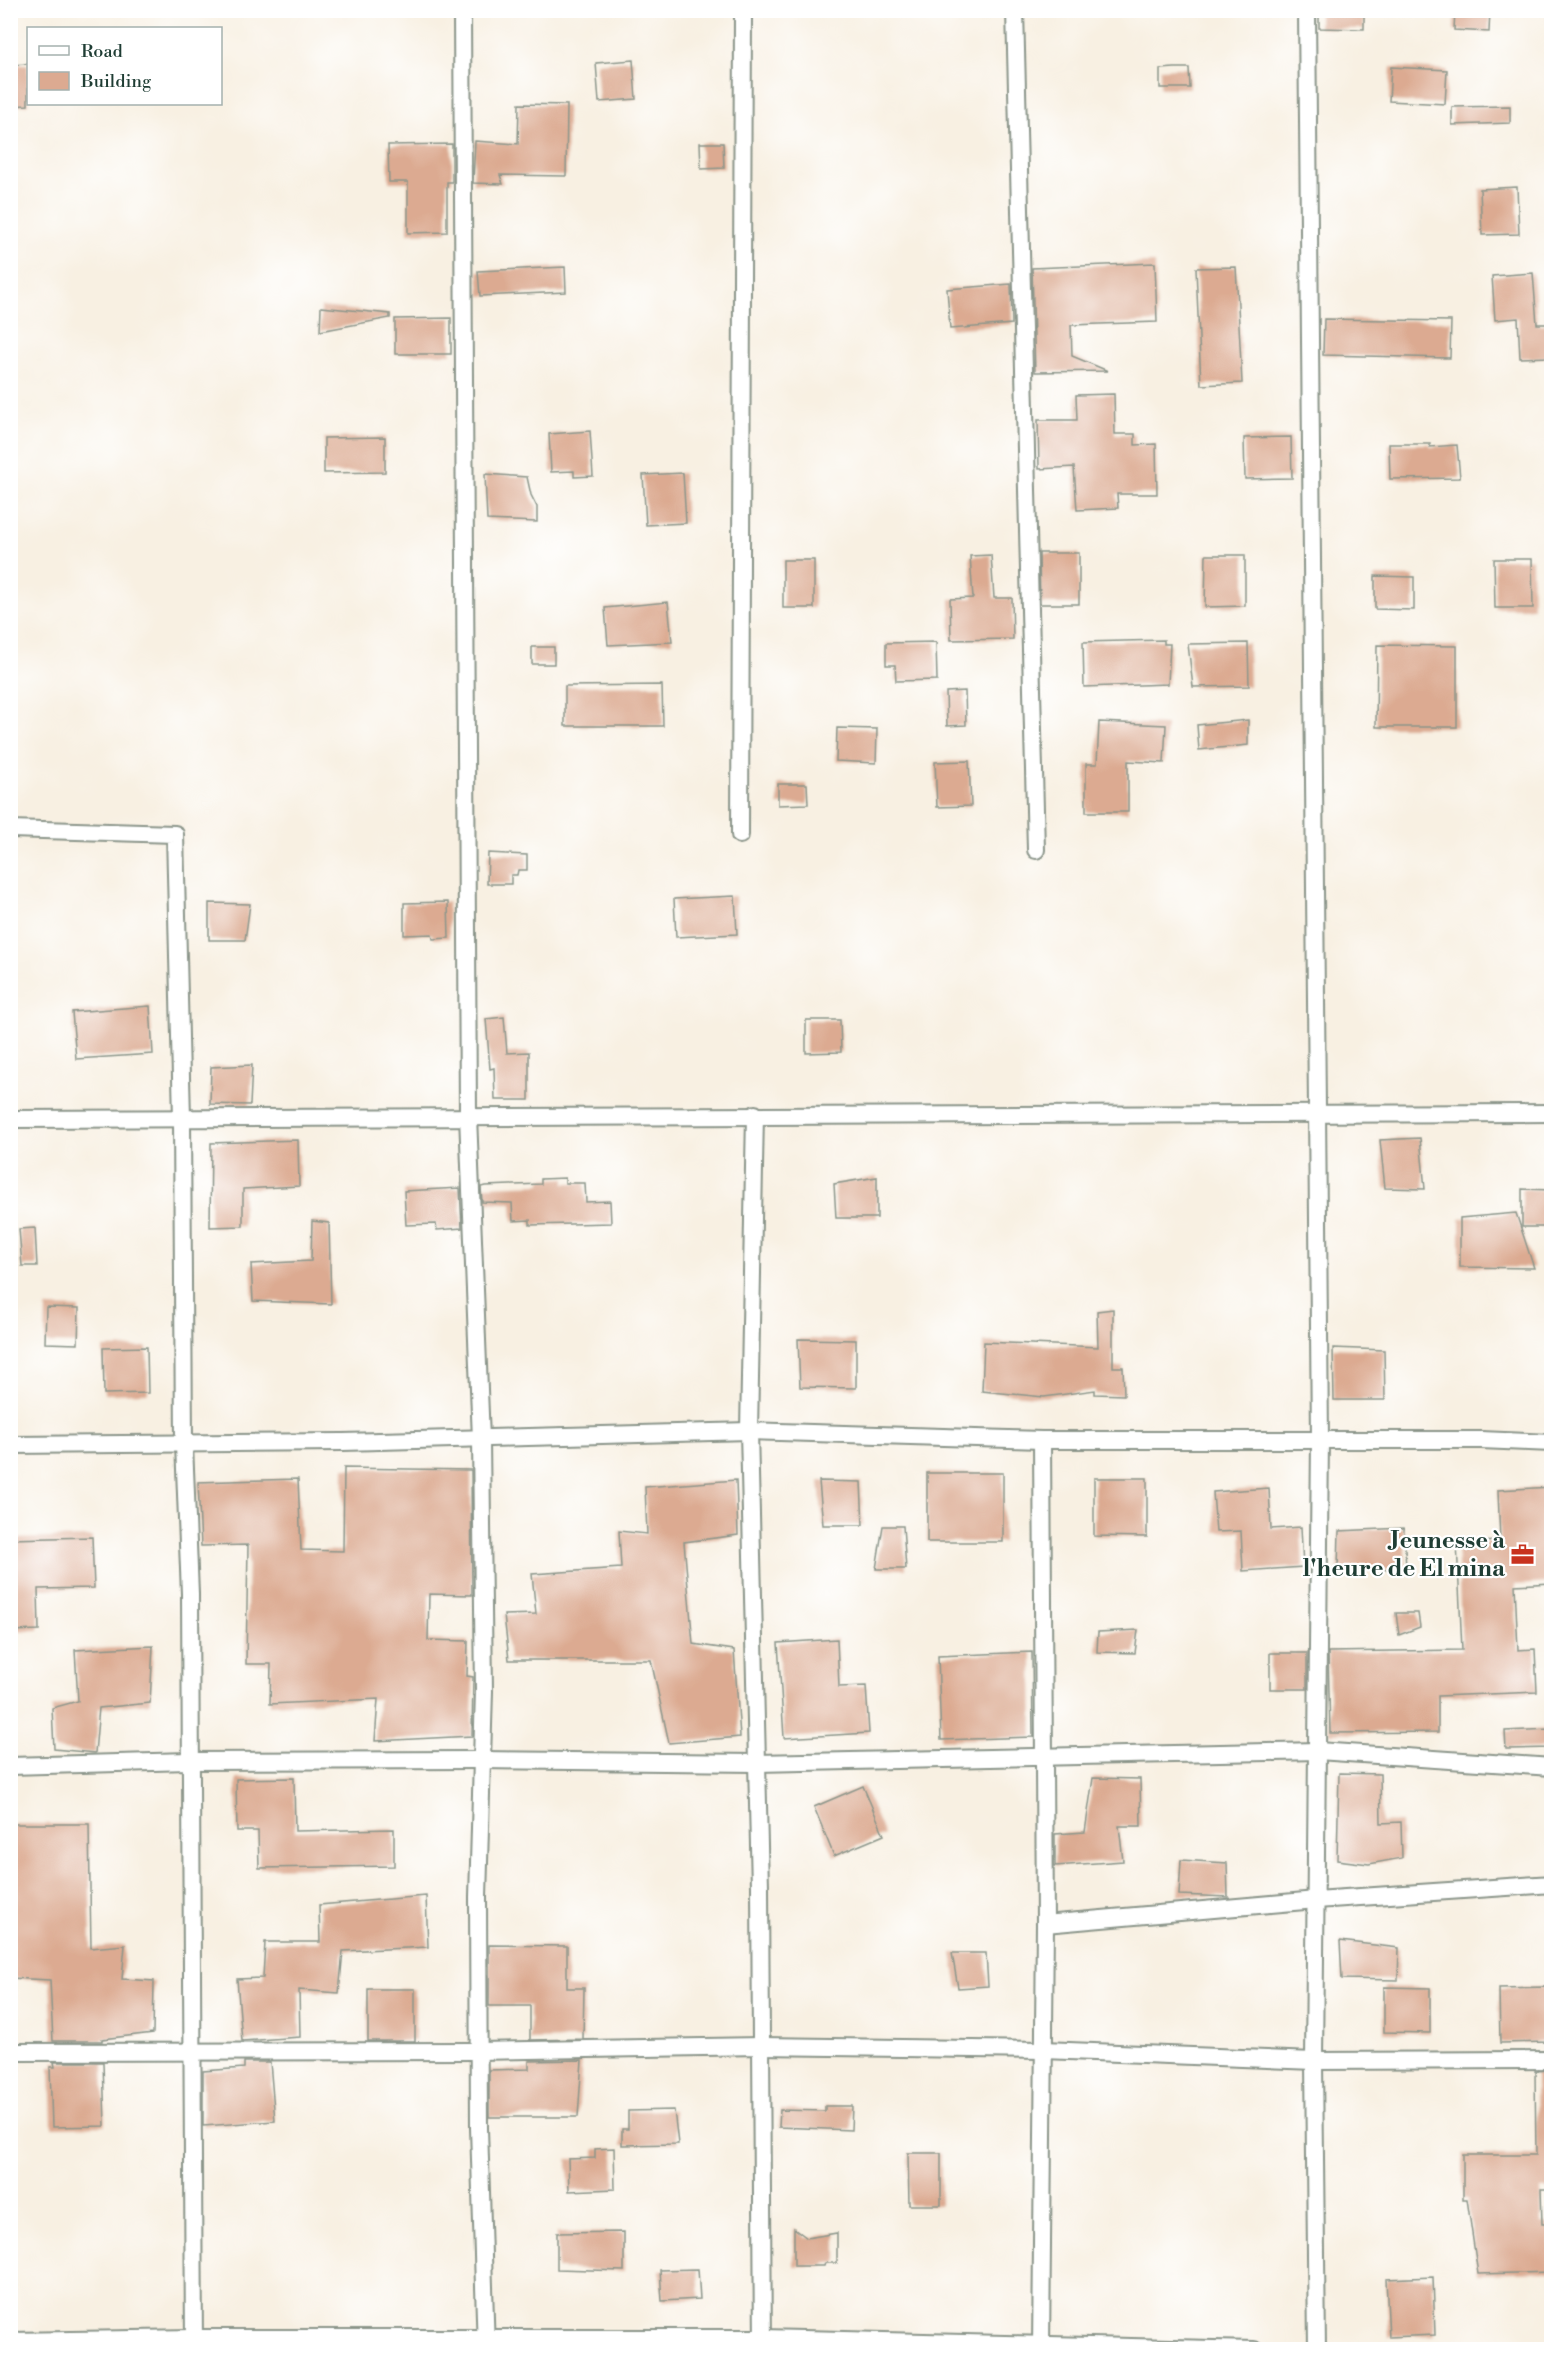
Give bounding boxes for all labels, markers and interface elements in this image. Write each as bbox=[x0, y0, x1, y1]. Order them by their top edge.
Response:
legend bbox=[27, 27, 222, 105]
text: Road bbox=[81, 40, 124, 63]
text: Building bbox=[80, 70, 152, 93]
place label: Jeunesse à l'heure de El mina bbox=[1303, 1526, 1506, 1584]
office icon: Jeunesse à l'heure de El mina bbox=[1510, 1542, 1536, 1568]

